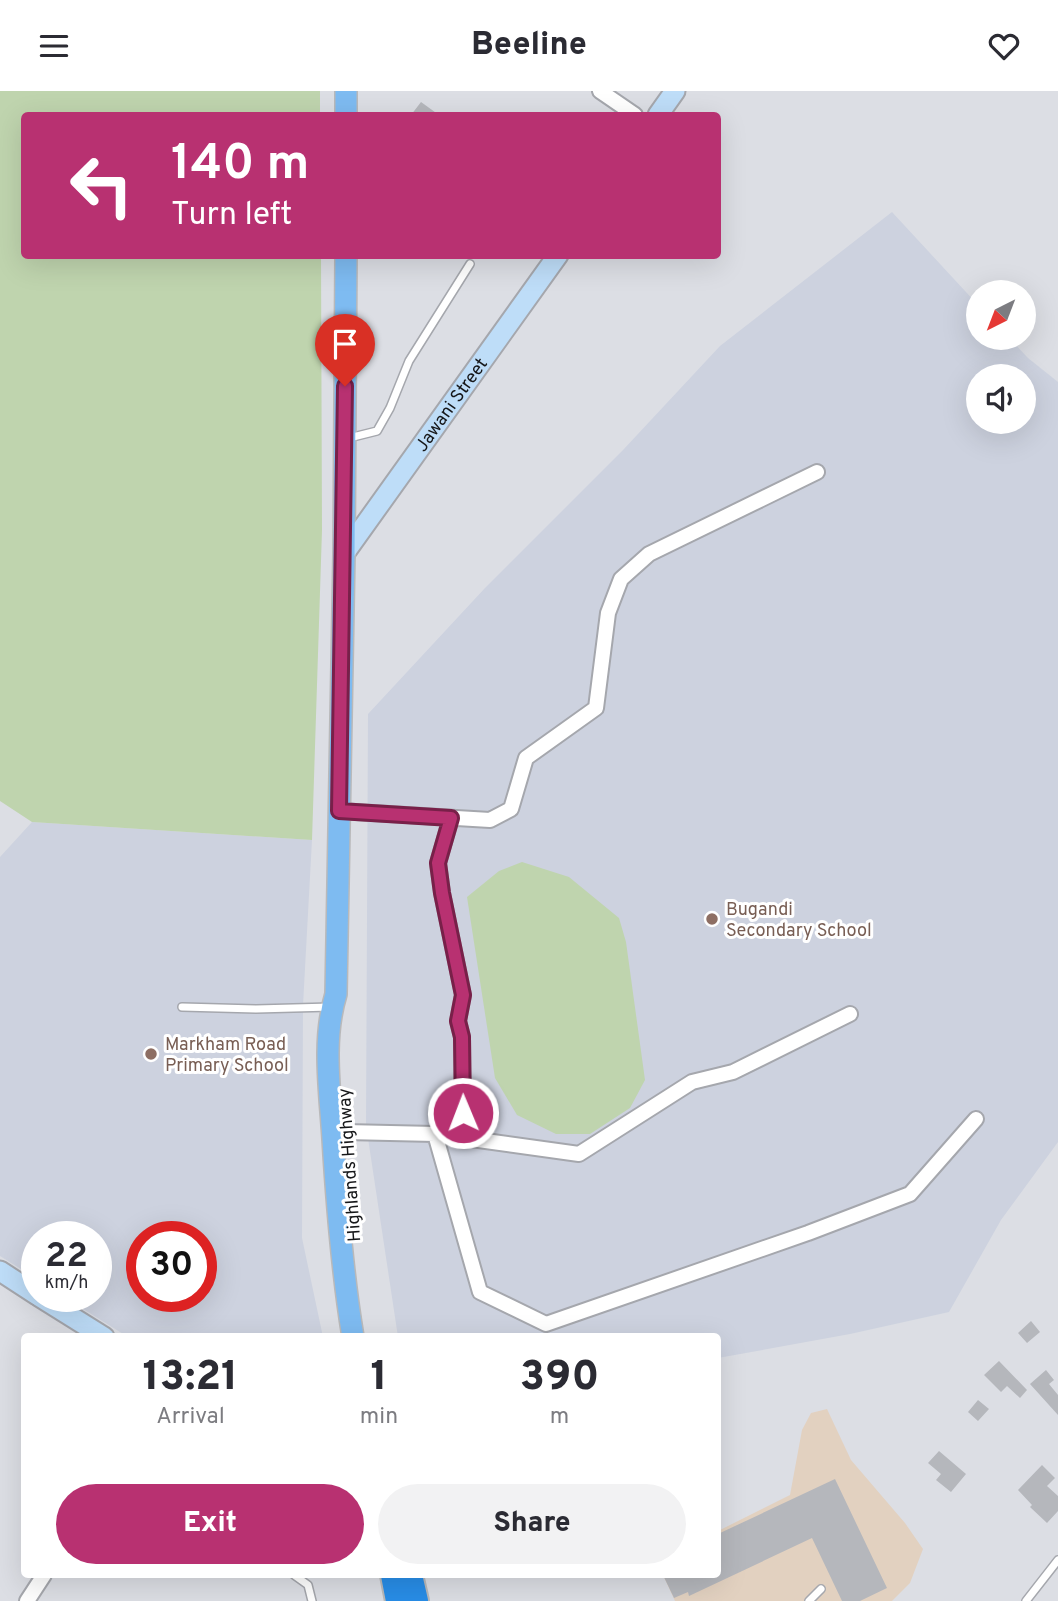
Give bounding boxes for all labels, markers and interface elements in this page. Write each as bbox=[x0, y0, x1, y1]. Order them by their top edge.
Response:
text: Beeline bbox=[471, 26, 587, 66]
icon: menu bbox=[35, 27, 73, 65]
icon: heart bbox=[985, 27, 1023, 65]
text: 140 m bbox=[171, 135, 310, 197]
icon: left bbox=[56, 140, 147, 231]
text: Turn left bbox=[171, 196, 292, 236]
north arrow bbox=[966, 280, 1036, 350]
map controls bbox=[966, 280, 1036, 434]
pin bbox=[315, 314, 375, 386]
icon: arrive bbox=[326, 325, 364, 363]
street label: Jawani Street bbox=[411, 354, 494, 457]
button: sound bbox=[966, 364, 1036, 434]
place label: Bugandi Secondary School bbox=[726, 899, 872, 943]
marker: Bugandi Secondary School bbox=[704, 911, 720, 927]
place label: Markham Road Primary School bbox=[165, 1034, 289, 1078]
marker: Markham Road Primary School bbox=[143, 1046, 159, 1062]
position arrow bbox=[426, 1076, 500, 1150]
street label: Highlands Highway bbox=[334, 1087, 367, 1242]
speed limit sign: 30 bbox=[126, 1221, 217, 1312]
text: 22 bbox=[45, 1235, 88, 1279]
text: km/h bbox=[45, 1272, 88, 1295]
text: 13:21 bbox=[143, 1352, 238, 1405]
text: 1 bbox=[370, 1352, 388, 1405]
text: 390 bbox=[520, 1352, 599, 1405]
text: Arrival bbox=[156, 1403, 225, 1432]
text: min bbox=[360, 1403, 398, 1432]
text: m bbox=[550, 1403, 569, 1432]
button: Exit bbox=[56, 1484, 364, 1564]
button: Share bbox=[378, 1484, 686, 1564]

